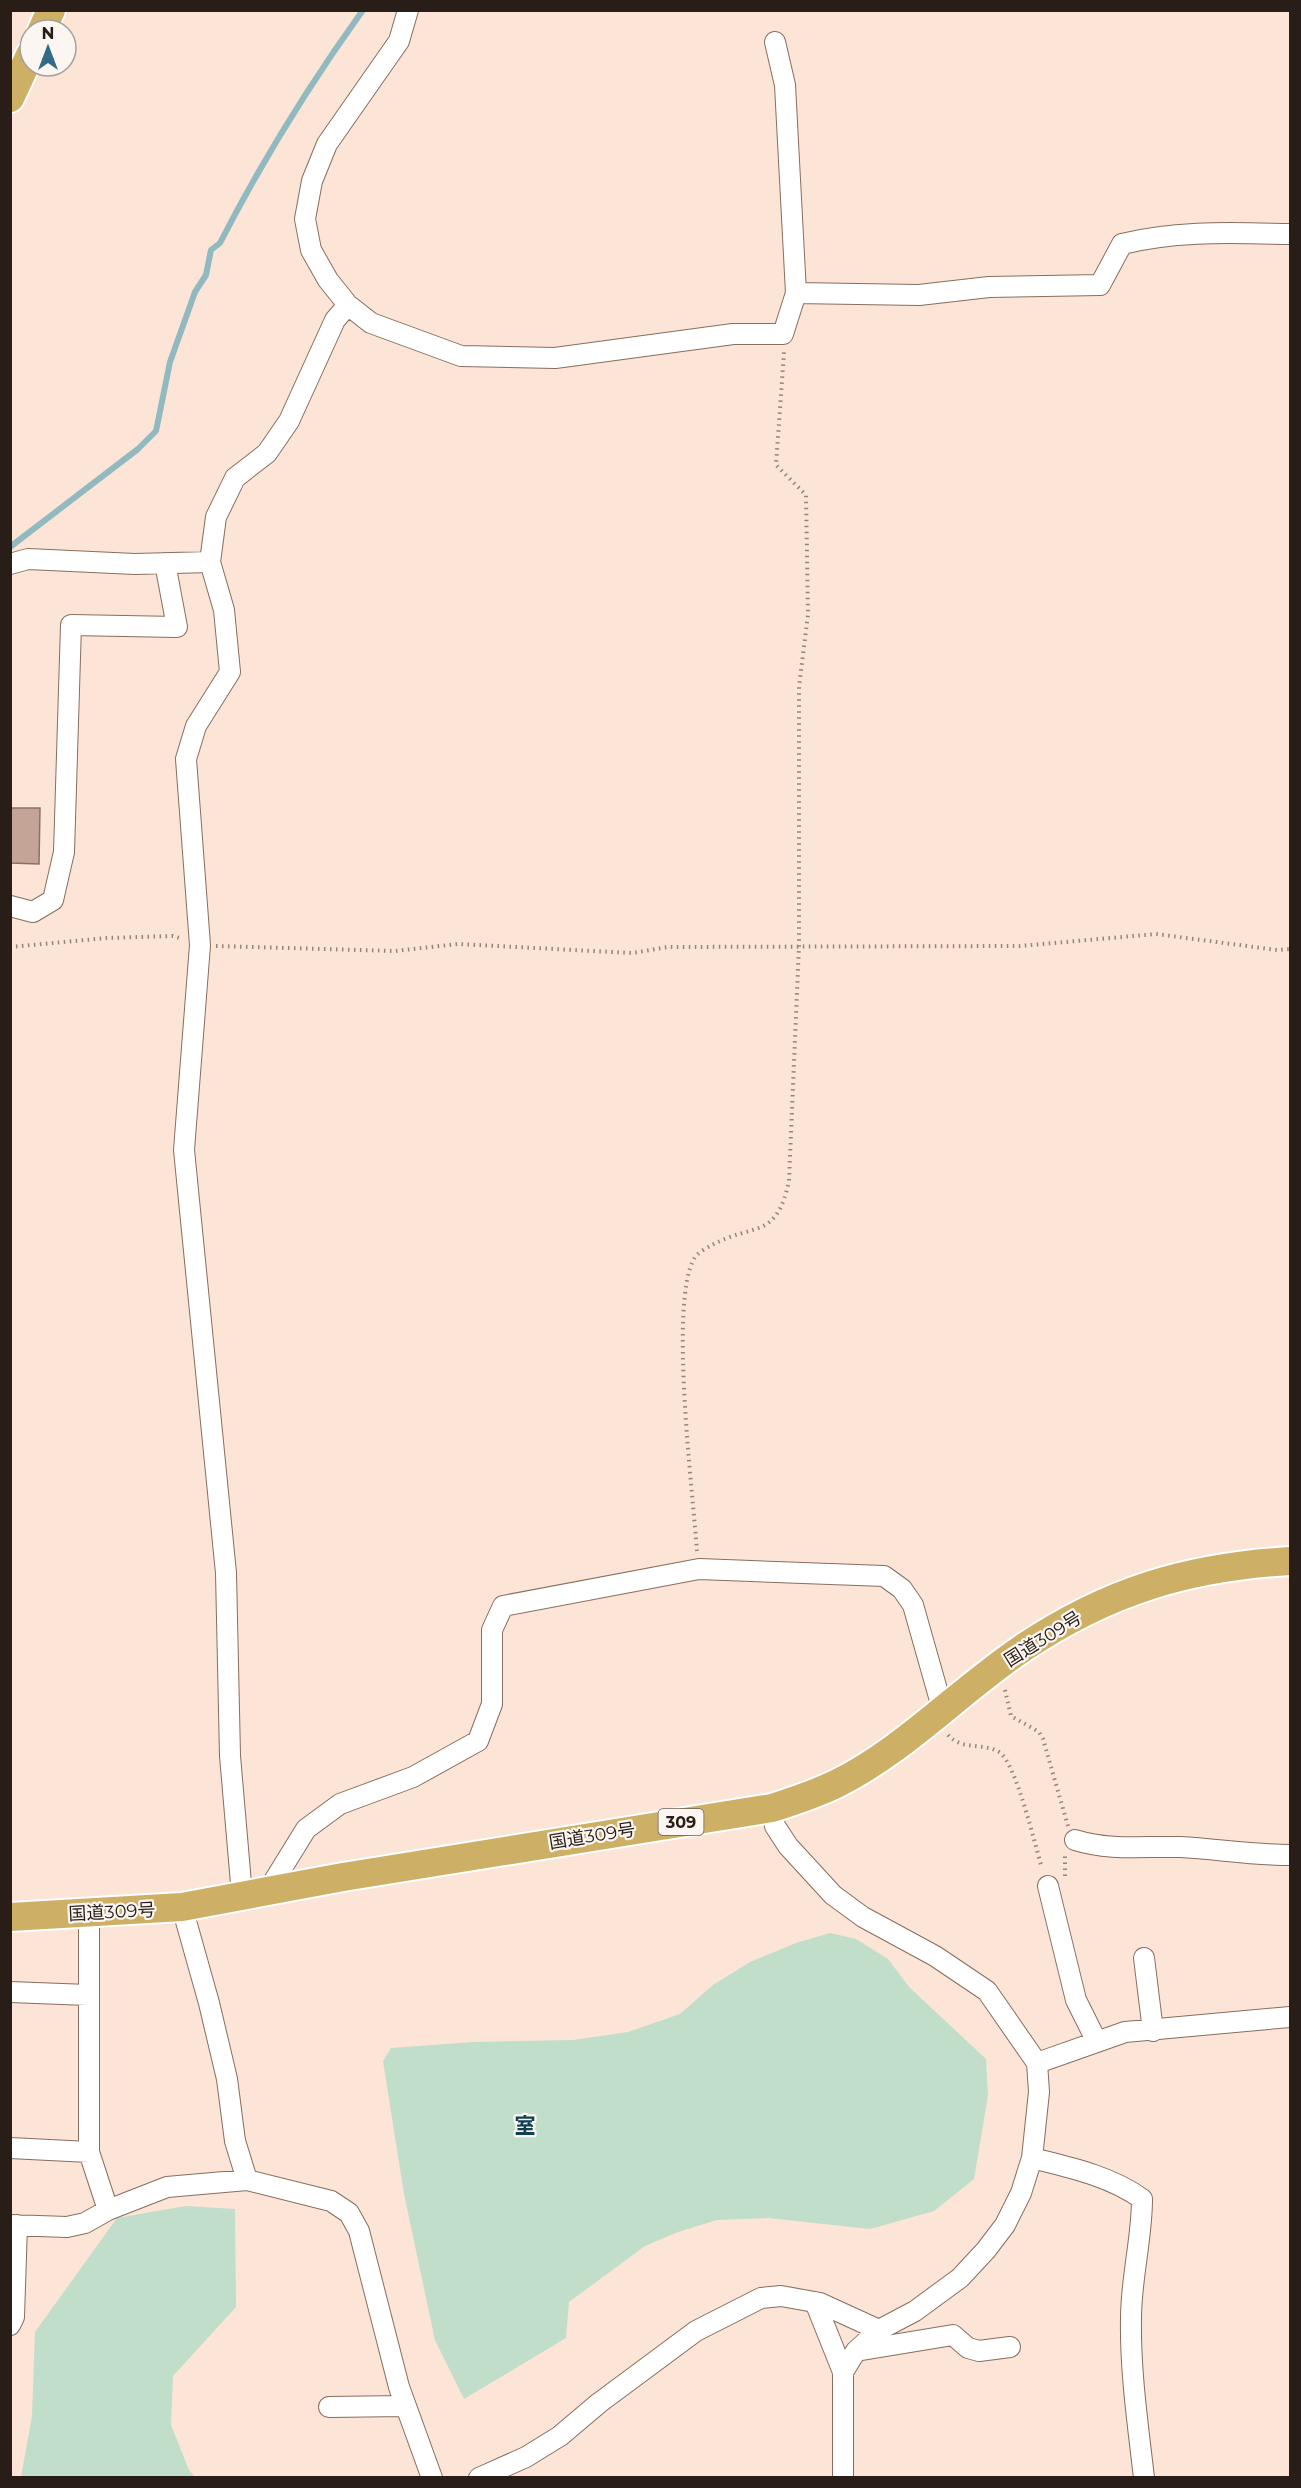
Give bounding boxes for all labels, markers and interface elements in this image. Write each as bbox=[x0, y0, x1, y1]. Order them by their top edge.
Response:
north arrow bbox=[18, 18, 78, 78]
text: N bbox=[42, 24, 54, 43]
street label: 国道309号 bbox=[1000, 1607, 1086, 1671]
road number: 309 bbox=[658, 1809, 704, 1835]
street label: 国道309号 bbox=[547, 1818, 637, 1854]
street label: 国道309号 bbox=[68, 1899, 156, 1925]
district label: 室 bbox=[515, 2113, 536, 2138]

